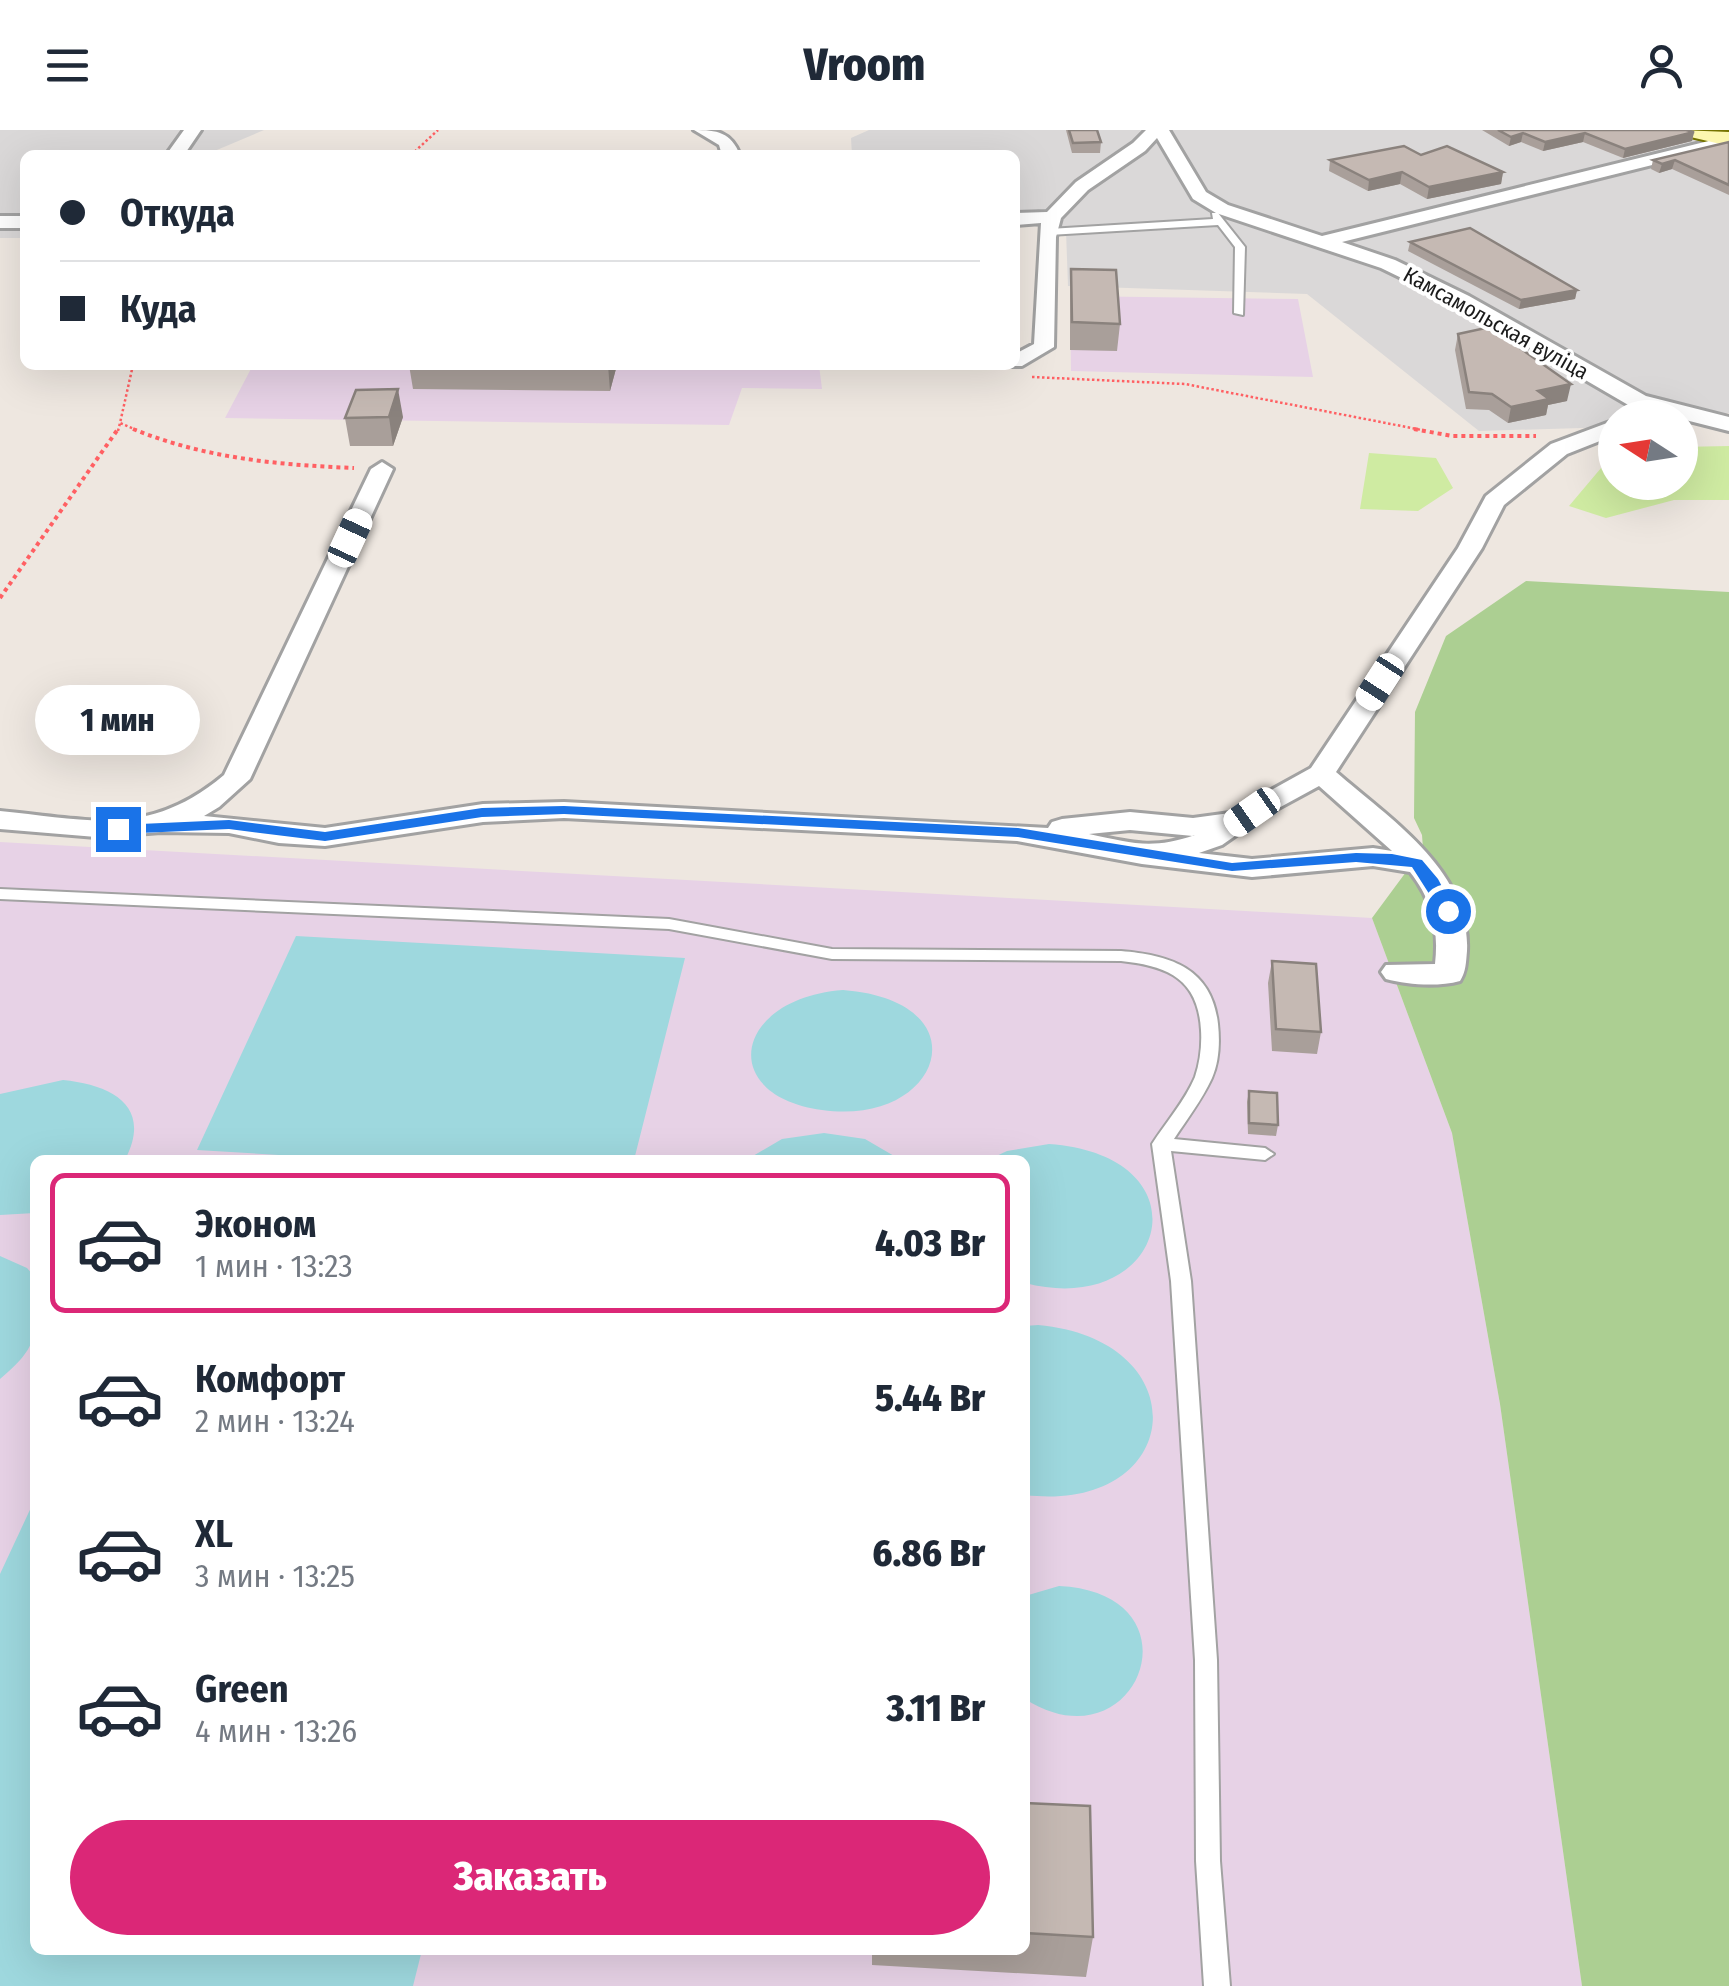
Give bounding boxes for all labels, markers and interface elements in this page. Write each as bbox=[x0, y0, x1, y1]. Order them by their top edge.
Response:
icon: menu bbox=[40, 38, 95, 93]
text: Vroom bbox=[804, 38, 925, 92]
icon: person bbox=[1634, 38, 1689, 93]
text: Откуда bbox=[120, 190, 235, 236]
street label: Камсамольская вуліца bbox=[1399, 261, 1593, 385]
text: Куда bbox=[120, 286, 197, 332]
north arrow bbox=[1598, 400, 1698, 500]
map controls bbox=[1598, 400, 1698, 500]
car bbox=[324, 504, 376, 572]
car bbox=[1351, 649, 1409, 715]
callout: 1 мин bbox=[36, 684, 200, 754]
text: 1 мин bbox=[81, 701, 154, 739]
car bbox=[1219, 783, 1285, 841]
route end bbox=[96, 807, 141, 852]
route start bbox=[1426, 889, 1471, 934]
icon: car bbox=[75, 1198, 165, 1288]
text: Эконом bbox=[195, 1201, 316, 1247]
text: 4.03 Br bbox=[875, 1220, 985, 1266]
text: 1 мин · 13:23 bbox=[195, 1247, 353, 1285]
icon: car bbox=[75, 1353, 165, 1443]
text: Комфорт bbox=[195, 1356, 345, 1402]
text: 5.44 Br bbox=[875, 1375, 985, 1421]
text: 2 мин · 13:24 bbox=[195, 1402, 355, 1440]
icon: car bbox=[75, 1508, 165, 1598]
text: XL bbox=[195, 1511, 233, 1557]
text: 6.86 Br bbox=[872, 1530, 985, 1576]
text: 3 мин · 13:25 bbox=[195, 1557, 355, 1595]
icon: car bbox=[75, 1663, 165, 1753]
text: Green bbox=[195, 1666, 289, 1712]
text: 3.11 Br bbox=[887, 1685, 985, 1731]
text: 4 мин · 13:26 bbox=[195, 1712, 357, 1750]
button: Заказать bbox=[70, 1820, 990, 1935]

